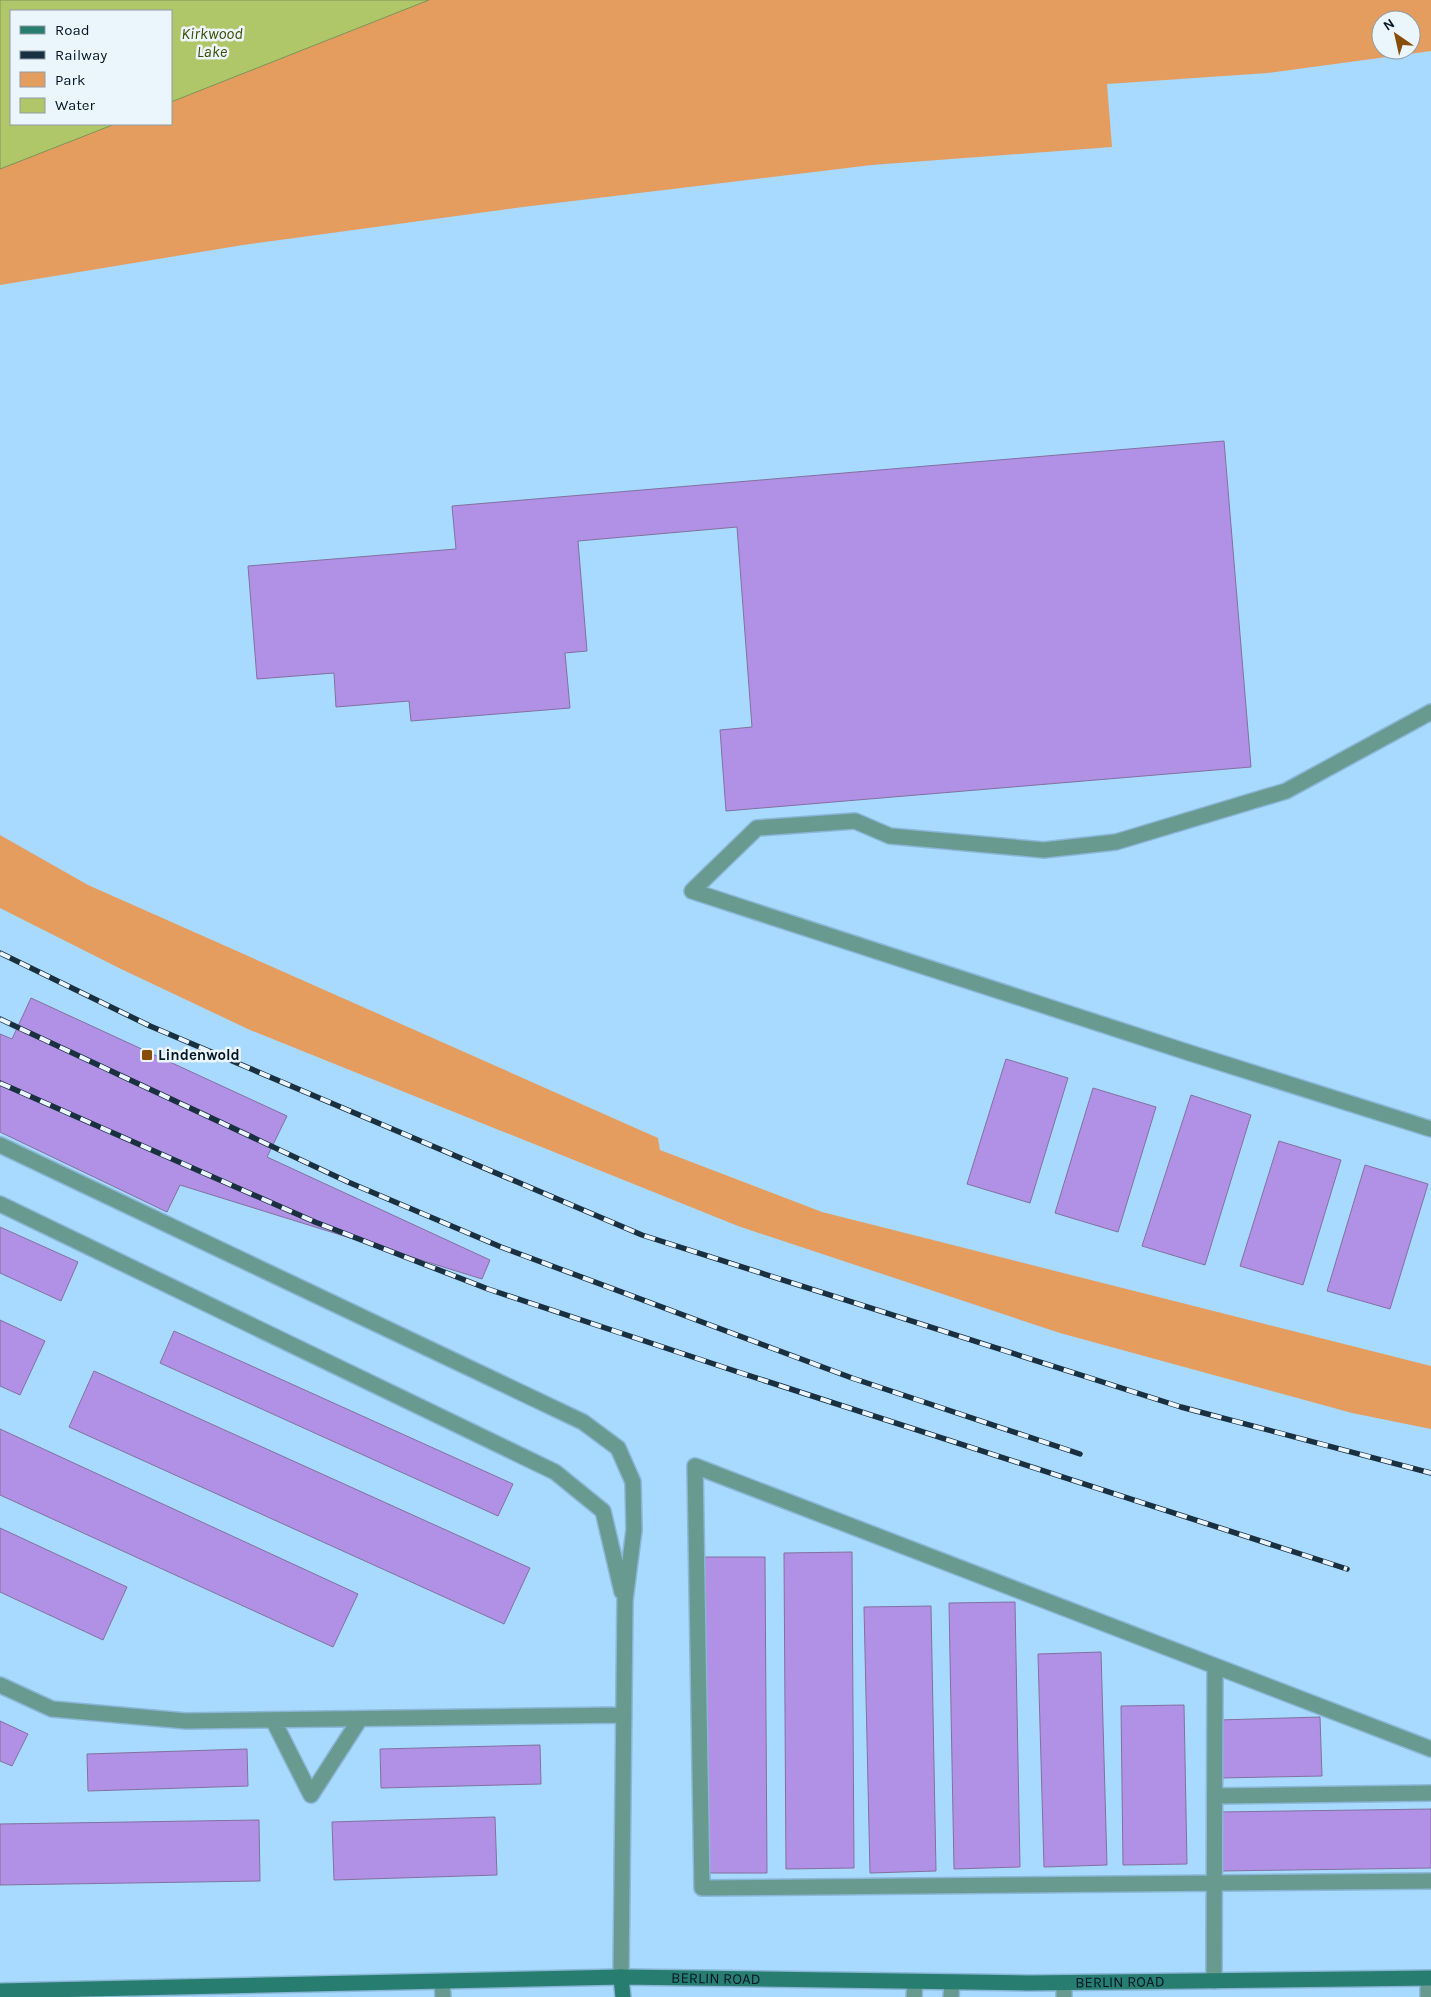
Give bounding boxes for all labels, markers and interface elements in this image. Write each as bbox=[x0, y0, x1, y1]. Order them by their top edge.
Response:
legend bbox=[10, 10, 172, 125]
north arrow bbox=[1371, 10, 1421, 60]
text: N bbox=[1380, 15, 1398, 34]
text: Road bbox=[55, 21, 90, 39]
water label: Kirkwood Lake bbox=[181, 24, 243, 61]
text: Railway bbox=[55, 46, 107, 64]
text: Park bbox=[55, 71, 85, 89]
text: Water bbox=[55, 96, 96, 114]
place label: Lindenwold bbox=[158, 1046, 240, 1064]
marker: Lindenwold bbox=[140, 1048, 154, 1062]
street label: BERLIN ROAD bbox=[671, 1969, 761, 1988]
street label: BERLIN ROAD bbox=[1075, 1972, 1165, 1991]

